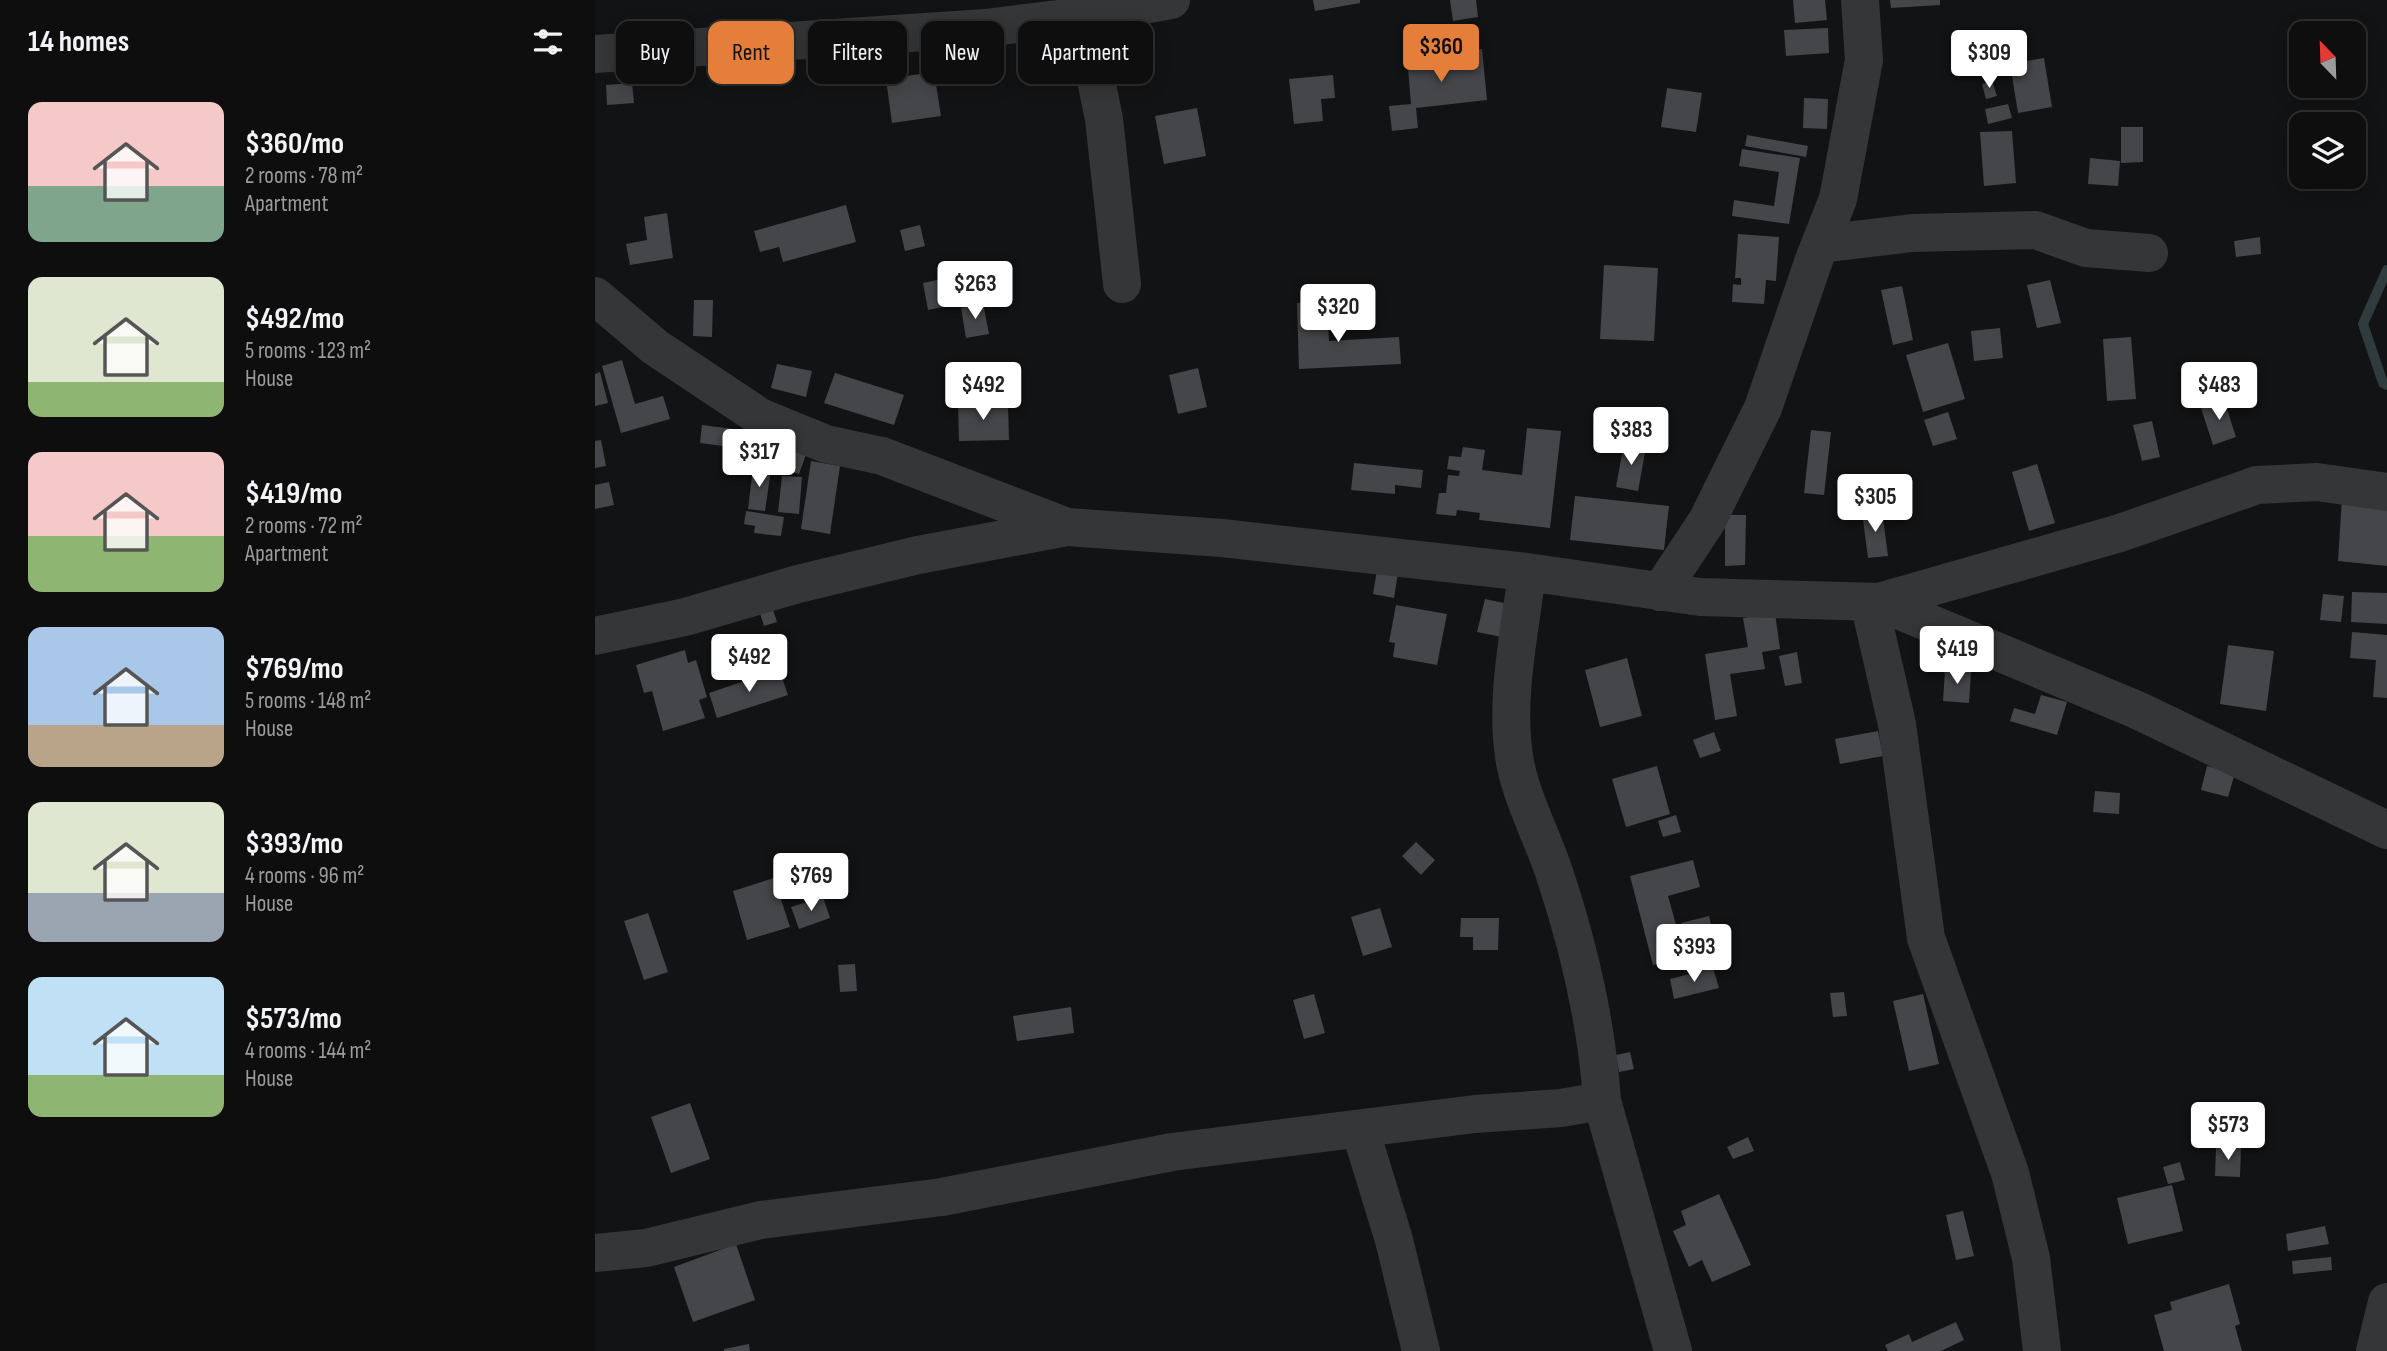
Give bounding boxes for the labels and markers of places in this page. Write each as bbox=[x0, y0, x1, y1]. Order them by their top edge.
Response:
pin: $360 bbox=[1400, 24, 1482, 84]
pin: $309 bbox=[1948, 31, 2030, 90]
pin: $263 bbox=[934, 262, 1016, 321]
pin: $320 bbox=[1297, 284, 1379, 344]
pin: $492 bbox=[942, 362, 1024, 422]
pin: $483 bbox=[2178, 362, 2260, 422]
pin: $383 bbox=[1590, 407, 1672, 467]
pin: $317 bbox=[718, 430, 800, 489]
pin: $305 bbox=[1834, 475, 1916, 534]
pin: $419 bbox=[1916, 626, 1998, 686]
pin: $492 bbox=[708, 634, 790, 694]
pin: $769 bbox=[770, 853, 852, 913]
pin: $393 bbox=[1653, 925, 1735, 984]
pin: $573 bbox=[2187, 1102, 2269, 1162]

